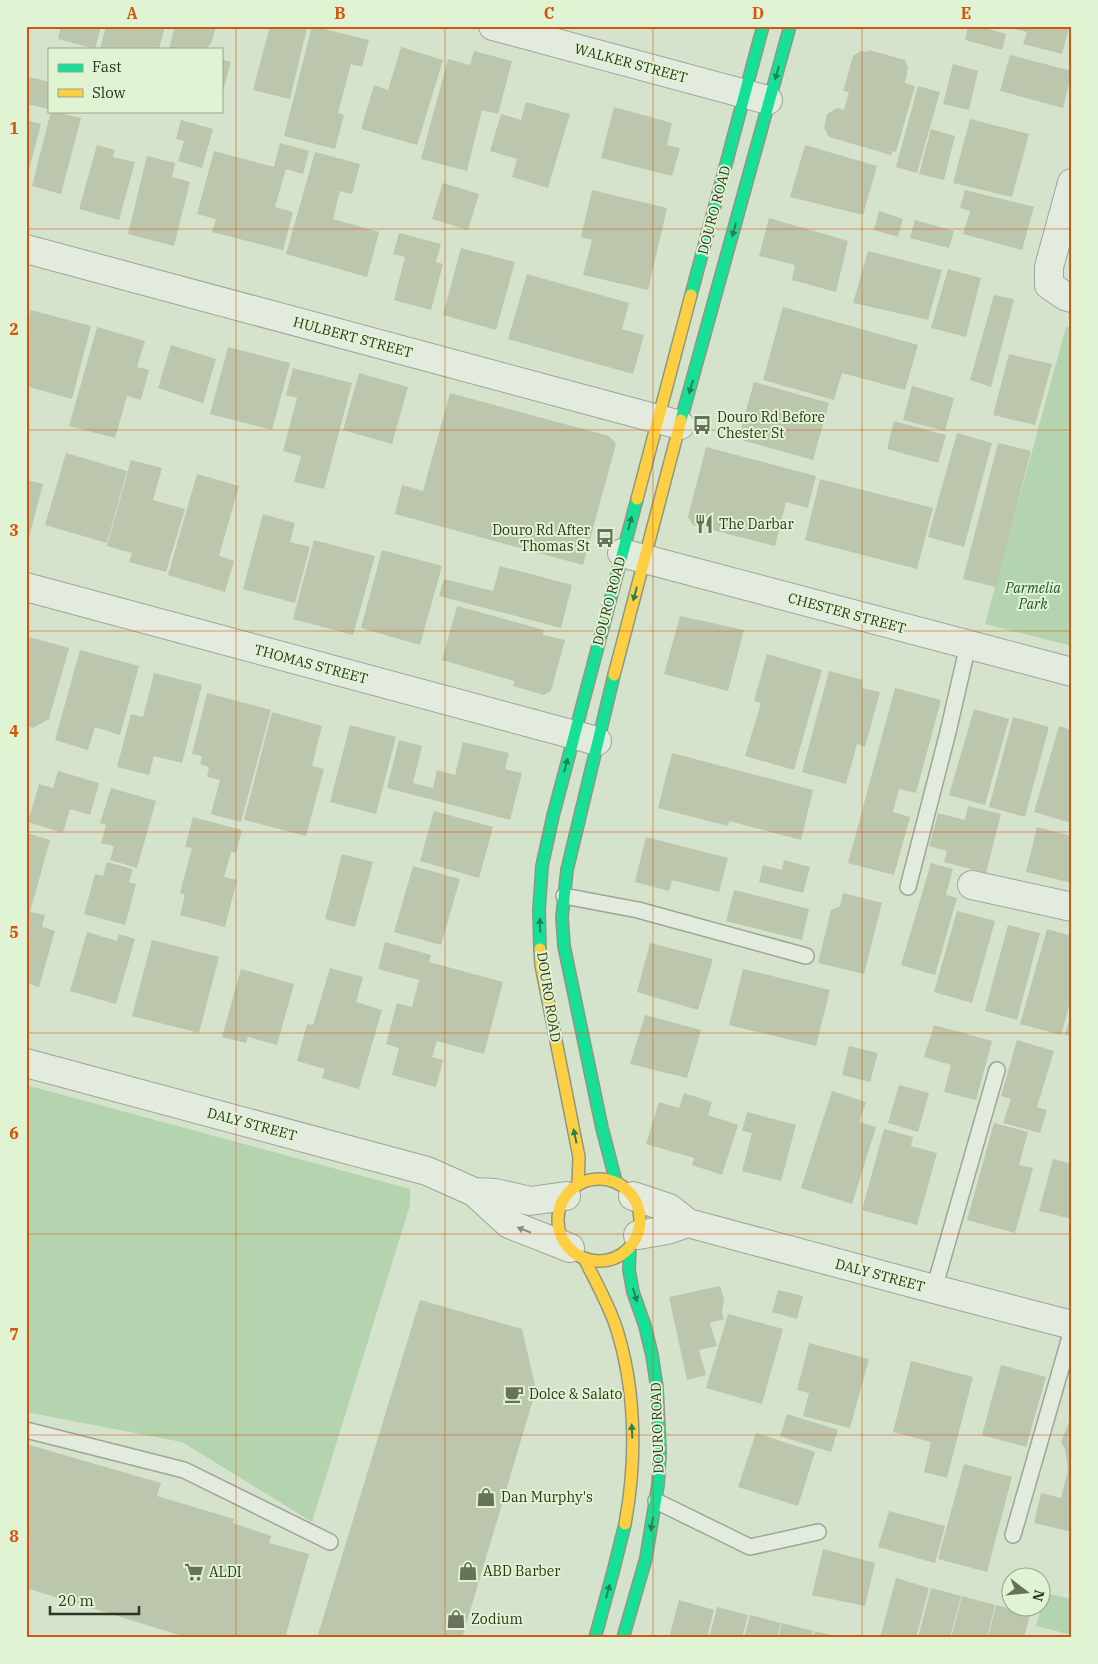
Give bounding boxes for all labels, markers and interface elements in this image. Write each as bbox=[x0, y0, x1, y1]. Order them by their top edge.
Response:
text: A bbox=[126, 3, 138, 23]
text: B bbox=[334, 3, 346, 23]
text: C bbox=[544, 3, 554, 23]
text: D bbox=[752, 3, 764, 23]
text: E bbox=[961, 3, 971, 23]
street label: WALKER STREET bbox=[573, 39, 689, 87]
legend bbox=[48, 48, 222, 112]
text: Fast bbox=[92, 57, 122, 76]
one-way arrow bbox=[773, 66, 781, 81]
text: Slow bbox=[92, 83, 126, 102]
text: 1 bbox=[9, 118, 19, 138]
street label: DOURO ROAD bbox=[693, 163, 735, 256]
one-way arrow bbox=[730, 222, 738, 238]
street label: HULBERT STREET bbox=[291, 312, 415, 362]
text: 2 bbox=[9, 319, 19, 339]
one-way arrow bbox=[686, 379, 694, 394]
place label: Douro Rd Before Chester St bbox=[717, 408, 825, 442]
bus stop icon: Douro Rd Before Chester St bbox=[691, 414, 713, 436]
restaurant icon: The Darbar bbox=[693, 513, 715, 535]
place label: The Darbar bbox=[719, 515, 795, 533]
one-way arrow bbox=[627, 516, 635, 531]
text: 3 bbox=[9, 520, 19, 540]
place label: Douro Rd After Thomas St bbox=[492, 521, 591, 555]
bus stop icon: Douro Rd After Thomas St bbox=[594, 527, 616, 549]
street label: DOURO ROAD bbox=[588, 554, 630, 647]
park label: Parmelia Park bbox=[1004, 579, 1061, 613]
one-way arrow bbox=[631, 587, 639, 602]
street label: CHESTER STREET bbox=[786, 589, 908, 637]
street label: THOMAS STREET bbox=[252, 640, 370, 688]
text: 4 bbox=[9, 721, 19, 741]
one-way arrow bbox=[563, 757, 571, 772]
one-way arrow bbox=[536, 916, 544, 932]
text: 5 bbox=[9, 922, 19, 942]
street label: DOURO ROAD bbox=[533, 950, 565, 1044]
street label: DALY STREET bbox=[205, 1103, 299, 1145]
text: 6 bbox=[9, 1123, 19, 1143]
one-way arrow bbox=[571, 1129, 579, 1144]
one-way arrow bbox=[516, 1226, 531, 1234]
street label: DALY STREET bbox=[833, 1254, 927, 1296]
one-way arrow bbox=[631, 1288, 639, 1303]
text: 7 bbox=[9, 1324, 19, 1344]
street label: DOURO ROAD bbox=[646, 1382, 668, 1474]
cafe icon: Dolce & Salato bbox=[503, 1383, 525, 1405]
place label: Dolce & Salato bbox=[529, 1385, 623, 1403]
one-way arrow bbox=[627, 1423, 635, 1439]
shop icon: Dan Murphy's bbox=[475, 1486, 497, 1508]
place label: Dan Murphy's bbox=[501, 1488, 593, 1506]
one-way arrow bbox=[648, 1517, 656, 1533]
text: 8 bbox=[9, 1526, 19, 1546]
shop icon: ABD Barber bbox=[457, 1560, 479, 1582]
supermarket icon: ALDI bbox=[183, 1561, 205, 1583]
place label: ABD Barber bbox=[483, 1562, 561, 1580]
place label: ALDI bbox=[209, 1563, 242, 1581]
north arrow bbox=[1000, 1566, 1050, 1616]
one-way arrow bbox=[604, 1583, 612, 1598]
scale bar bbox=[50, 1584, 139, 1616]
text: N bbox=[1028, 1588, 1049, 1603]
text: 20 m bbox=[58, 1591, 94, 1610]
shop icon: Zodium bbox=[445, 1608, 467, 1630]
place label: Zodium bbox=[471, 1610, 523, 1628]

